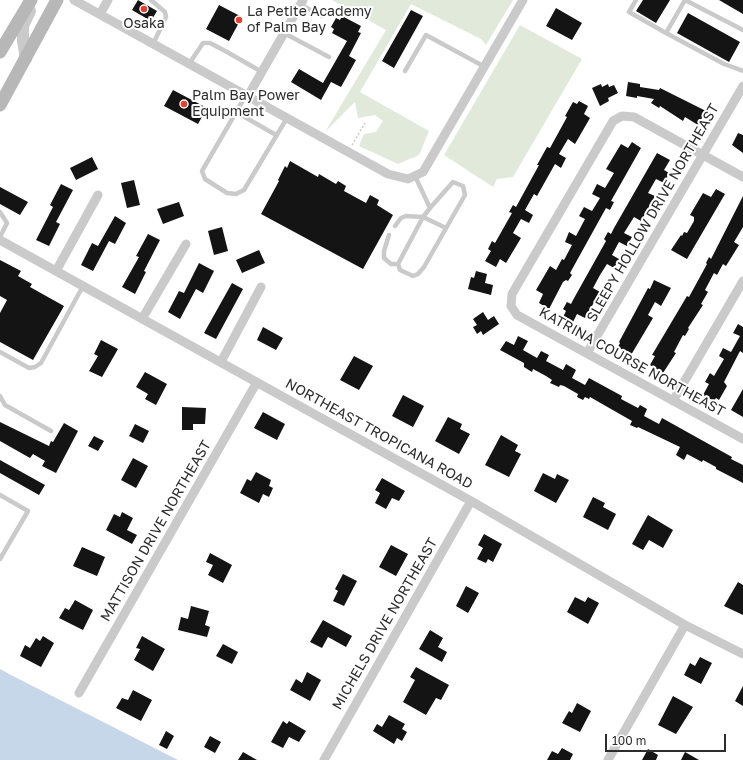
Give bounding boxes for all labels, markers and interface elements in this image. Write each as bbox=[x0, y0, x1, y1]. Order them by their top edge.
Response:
marker: Osaka bbox=[139, 4, 149, 14]
place label: La Petite Academy of Palm Bay bbox=[247, 4, 372, 36]
marker: La Petite Academy of Palm Bay bbox=[234, 15, 244, 25]
place label: Osaka bbox=[123, 16, 165, 32]
place label: Palm Bay Power Equipment bbox=[192, 88, 300, 120]
marker: Palm Bay Power Equipment bbox=[179, 99, 189, 109]
street label: SLEEPY HOLLOW DRIVE NORTHEAST bbox=[583, 101, 723, 325]
street label: KATRINA COURSE NORTHEAST bbox=[536, 304, 728, 420]
street label: NORTHEAST TROPICANA ROAD bbox=[282, 375, 476, 493]
street label: MATTISON DRIVE NORTHEAST bbox=[97, 438, 215, 624]
street label: MICHELS DRIVE NORTHEAST bbox=[329, 535, 441, 713]
scale bar bbox=[607, 726, 728, 752]
text: 100 m bbox=[612, 733, 646, 748]

